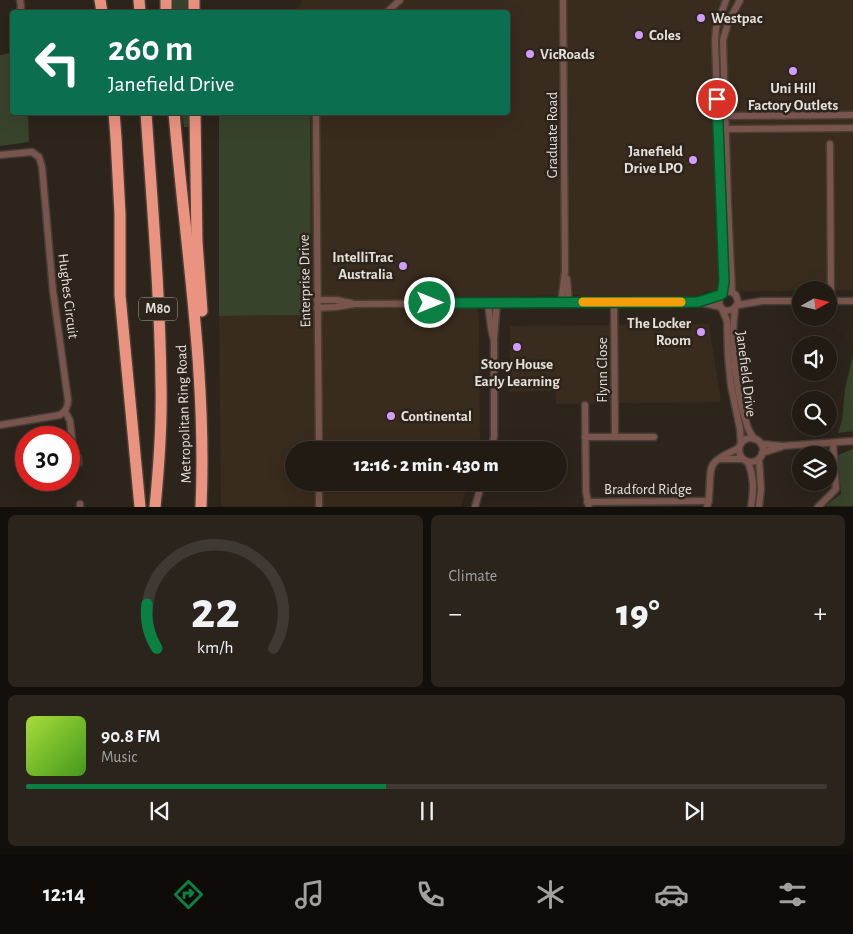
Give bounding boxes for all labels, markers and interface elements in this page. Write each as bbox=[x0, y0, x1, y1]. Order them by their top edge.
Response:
place label: Westpac bbox=[711, 11, 763, 26]
marker: Westpac bbox=[695, 12, 707, 24]
place label: Coles bbox=[649, 28, 681, 43]
marker: Coles bbox=[633, 29, 645, 41]
icon: left bbox=[25, 30, 90, 95]
text: 260 m bbox=[108, 32, 193, 67]
place label: VicRoads bbox=[540, 47, 595, 62]
marker: VicRoads bbox=[524, 48, 536, 60]
marker: Uni Hill Factory Outlets bbox=[787, 65, 799, 77]
text: Janefield Drive bbox=[108, 73, 234, 95]
pin bbox=[696, 78, 738, 120]
place label: Uni Hill Factory Outlets bbox=[748, 81, 838, 113]
icon: arrive bbox=[703, 85, 731, 113]
street label: Graduate Road bbox=[545, 92, 560, 178]
place label: Janefield Drive LPO bbox=[624, 144, 683, 176]
marker: Janefield Drive LPO bbox=[687, 154, 699, 166]
street label: Enterprise Drive bbox=[297, 234, 313, 328]
place label: IntelliTrac Australia bbox=[332, 250, 393, 282]
street label: Hughes Circuit bbox=[55, 252, 81, 340]
marker: IntelliTrac Australia bbox=[397, 260, 409, 272]
position arrow bbox=[403, 276, 455, 328]
north arrow bbox=[792, 281, 838, 326]
map controls bbox=[792, 281, 837, 491]
road number: M80 bbox=[139, 298, 177, 320]
place label: The Locker Room bbox=[627, 316, 692, 348]
marker: The Locker Room bbox=[695, 326, 707, 338]
street label: Janefield Drive bbox=[733, 330, 759, 418]
button: sound bbox=[792, 336, 837, 381]
street label: Flynn Close bbox=[595, 337, 610, 403]
marker: Story House Early Learning bbox=[511, 341, 523, 353]
street label: Metropolitan Ring Road bbox=[174, 344, 194, 484]
place label: Story House Early Learning bbox=[474, 357, 560, 389]
button: search bbox=[792, 391, 837, 436]
place label: Continental bbox=[401, 409, 472, 424]
marker: Continental bbox=[385, 410, 397, 422]
speed limit sign: 30 bbox=[15, 426, 80, 491]
button: layers bbox=[792, 446, 837, 491]
text: 12:16 · 2 min · 430 m bbox=[353, 456, 499, 475]
street label: Bradford Ridge bbox=[604, 482, 692, 497]
text: Climate bbox=[449, 568, 497, 584]
text: 22 bbox=[191, 585, 240, 637]
text: 19° bbox=[616, 595, 660, 633]
text: − bbox=[449, 600, 462, 628]
text: + bbox=[814, 600, 827, 628]
text: km/h bbox=[197, 639, 234, 657]
text: 90.8 FM bbox=[101, 727, 160, 746]
text: Music bbox=[101, 749, 137, 765]
icon: previous bbox=[146, 797, 174, 825]
icon: pause bbox=[413, 797, 441, 825]
icon: next bbox=[680, 797, 708, 825]
icon: directions bbox=[171, 877, 206, 912]
icon: music bbox=[292, 877, 327, 912]
icon: phone bbox=[413, 877, 448, 912]
icon: climate bbox=[533, 877, 568, 912]
icon: car bbox=[654, 877, 689, 912]
icon: filters bbox=[775, 877, 810, 912]
text: 12:14 bbox=[43, 883, 85, 905]

